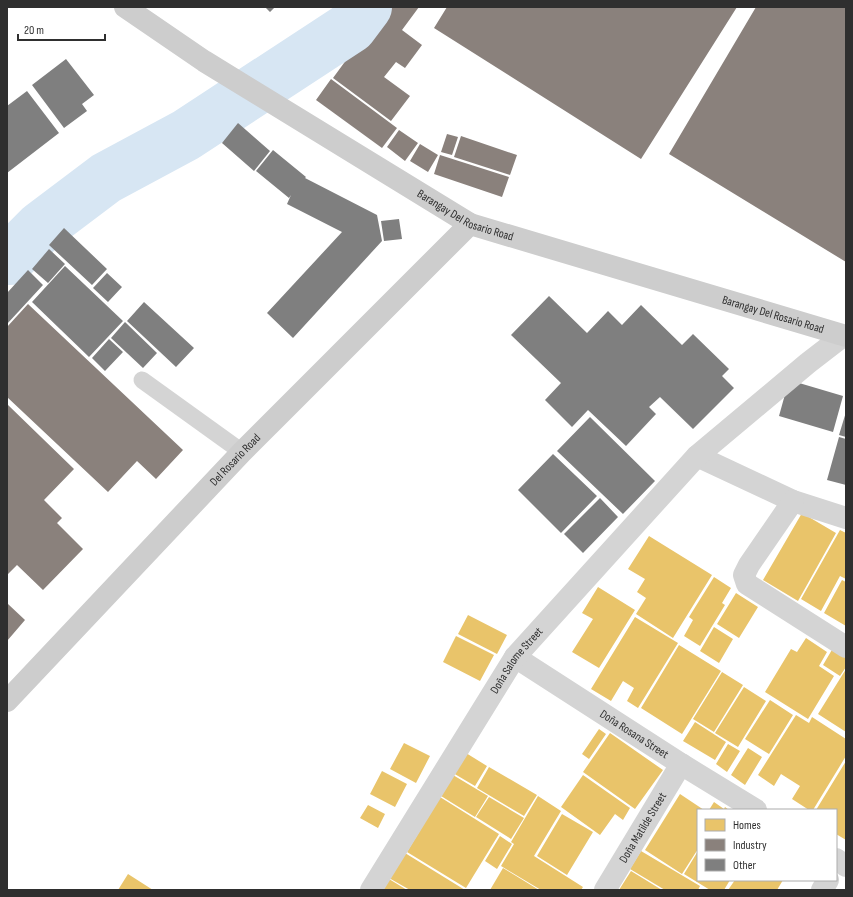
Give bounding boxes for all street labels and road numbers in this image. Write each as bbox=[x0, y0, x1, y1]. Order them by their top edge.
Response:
street label: Barangay Del Rosario Road bbox=[415, 186, 515, 244]
street label: Barangay Del Rosario Road bbox=[720, 292, 826, 337]
street label: Del Rosario Road bbox=[207, 430, 264, 489]
street label: Doña Salome Street bbox=[487, 624, 546, 696]
street label: Doña Rosana Street bbox=[597, 706, 672, 762]
street label: Doña Matilde Street bbox=[616, 789, 670, 865]

